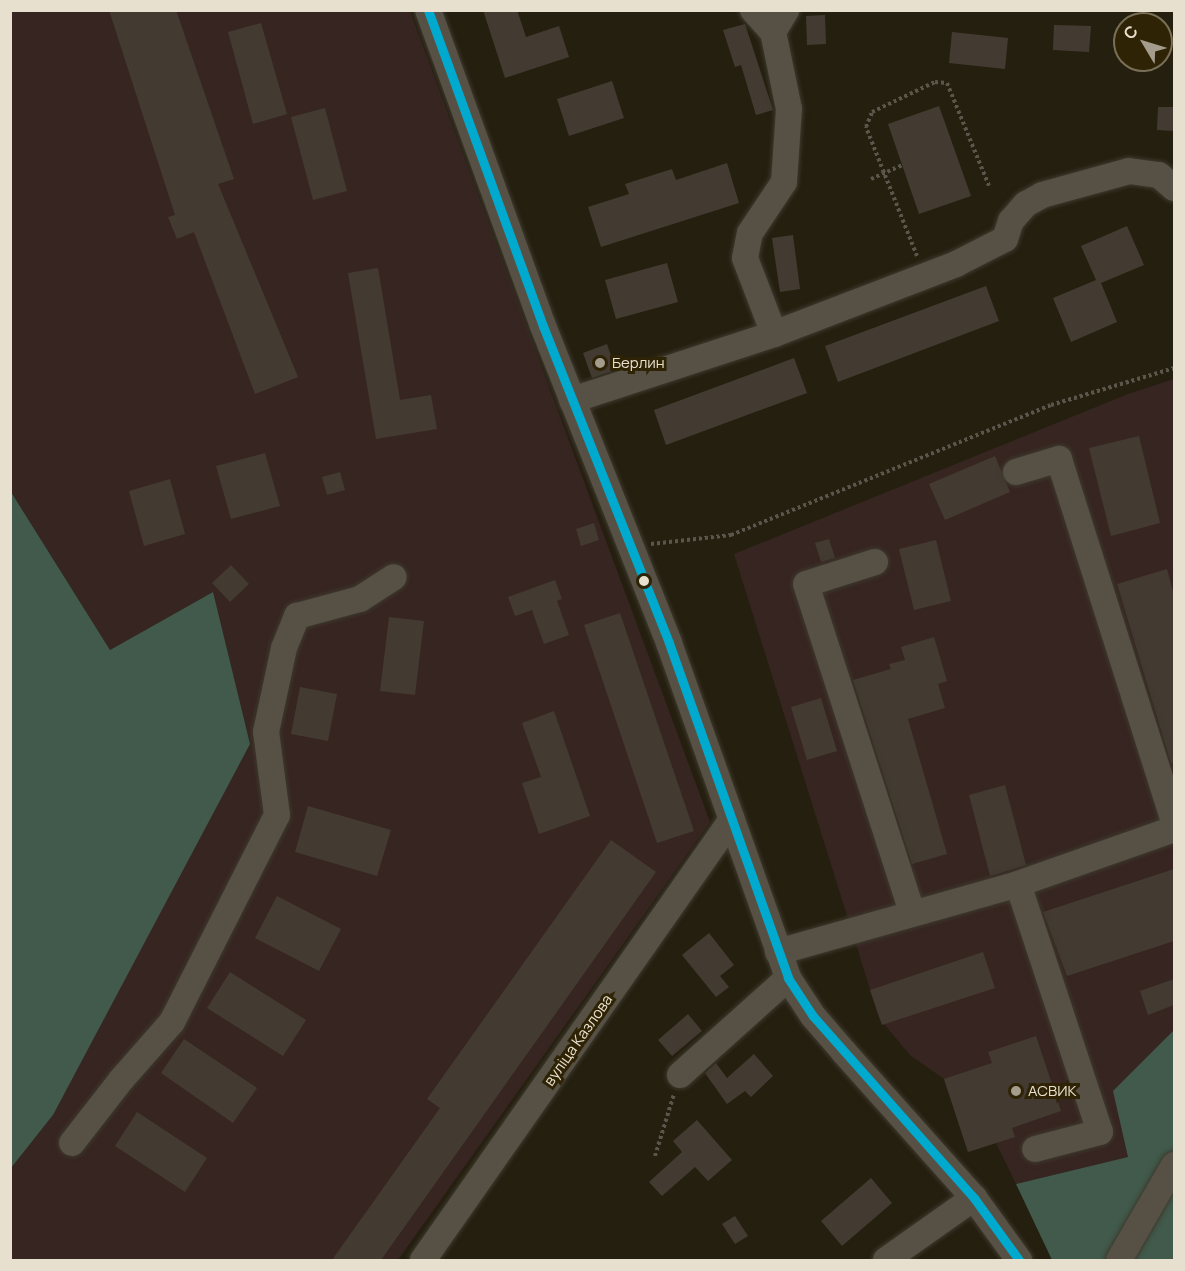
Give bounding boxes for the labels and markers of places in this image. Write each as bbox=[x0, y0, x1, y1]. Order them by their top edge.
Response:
place label: Берлин bbox=[612, 354, 665, 372]
marker: Берлин bbox=[593, 356, 607, 370]
unlabelled marker bbox=[638, 575, 650, 587]
place label: АСВИК bbox=[1028, 1082, 1076, 1100]
marker: АСВИК bbox=[1009, 1084, 1023, 1098]

